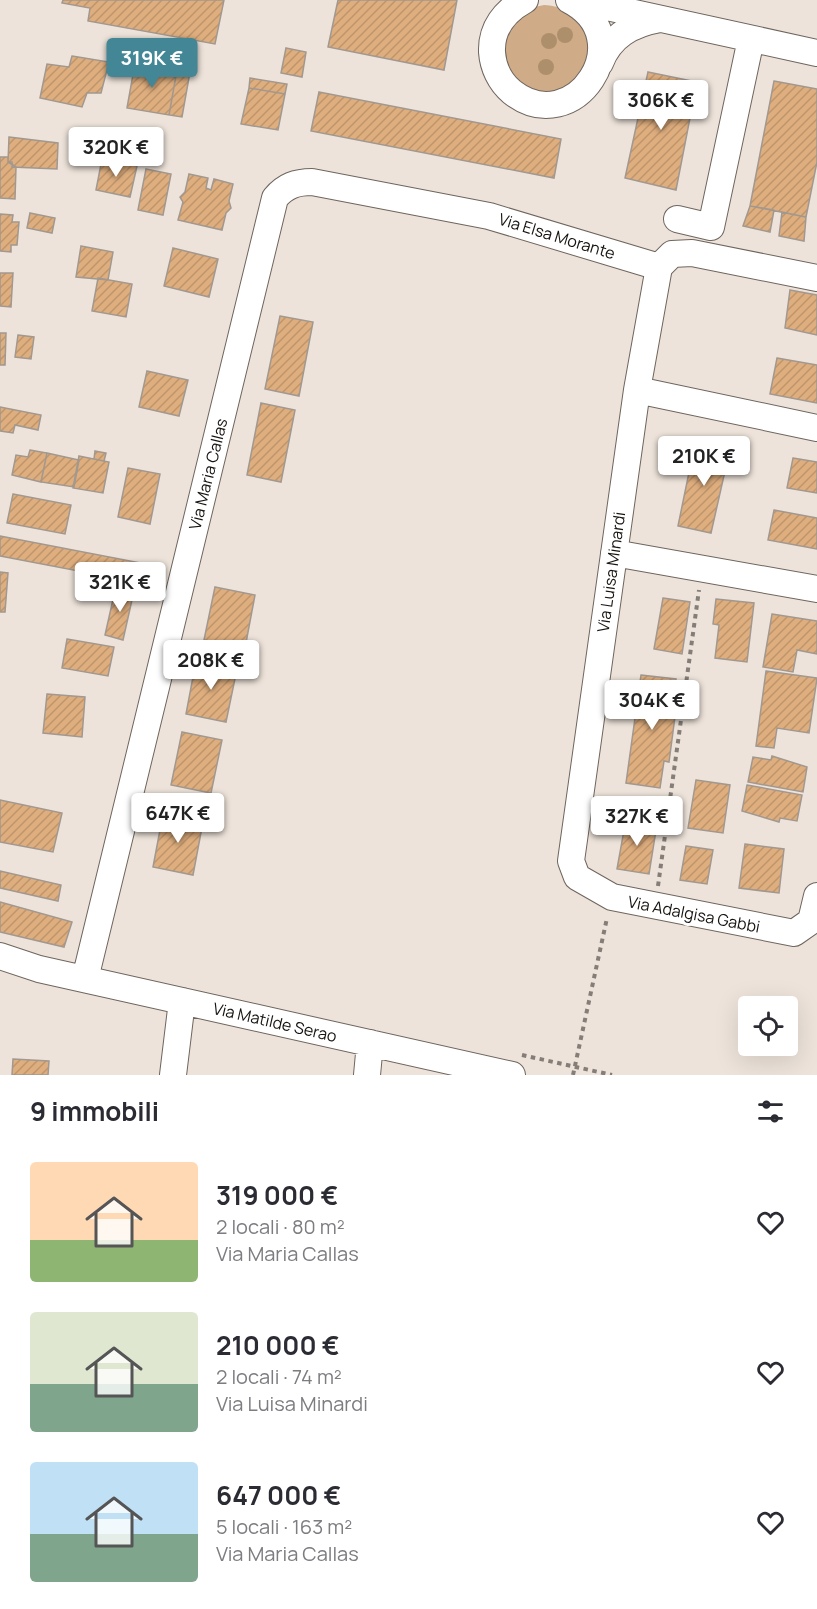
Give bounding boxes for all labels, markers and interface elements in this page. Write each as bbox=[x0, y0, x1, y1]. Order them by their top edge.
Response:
pin: 319K € bbox=[103, 38, 201, 89]
text: 319K € bbox=[120, 44, 184, 71]
pin: 306K € bbox=[612, 80, 710, 131]
text: 306K € bbox=[627, 86, 695, 113]
pin: 320K € bbox=[67, 127, 165, 178]
text: 320K € bbox=[83, 133, 149, 160]
street label: Via Elsa Morante bbox=[496, 208, 618, 264]
street label: Via Maria Callas bbox=[184, 416, 232, 532]
pin: 210K € bbox=[655, 436, 753, 487]
text: 210K € bbox=[672, 442, 736, 469]
street label: Via Luisa Minardi bbox=[592, 510, 630, 634]
pin: 321K € bbox=[71, 562, 169, 613]
text: 321K € bbox=[89, 568, 151, 595]
pin: 208K € bbox=[162, 640, 260, 691]
text: 208K € bbox=[177, 646, 245, 673]
pin: 304K € bbox=[603, 680, 701, 731]
text: 304K € bbox=[618, 686, 686, 713]
pin: 647K € bbox=[129, 793, 227, 844]
pin: 327K € bbox=[588, 796, 686, 847]
text: 647K € bbox=[145, 799, 211, 826]
text: 327K € bbox=[605, 802, 669, 829]
street label: Via Adalgisa Gabbi bbox=[626, 890, 762, 938]
map controls bbox=[738, 996, 798, 1056]
button: locate bbox=[738, 996, 798, 1056]
street label: Via Matilde Serao bbox=[211, 997, 339, 1047]
text: 9 immobili bbox=[30, 1093, 159, 1129]
icon: filters bbox=[754, 1095, 787, 1128]
text: 319 000 € bbox=[216, 1177, 338, 1213]
icon: home bbox=[78, 1186, 150, 1258]
icon: heart bbox=[754, 1206, 787, 1239]
text: 2 locali · 80 m² bbox=[216, 1213, 345, 1240]
text: Via Maria Callas bbox=[216, 1240, 359, 1267]
text: 210 000 € bbox=[216, 1327, 339, 1363]
icon: home bbox=[78, 1336, 150, 1408]
icon: heart bbox=[754, 1356, 787, 1389]
text: 2 locali · 74 m² bbox=[216, 1363, 342, 1390]
text: Via Luisa Minardi bbox=[216, 1390, 368, 1417]
text: 647 000 € bbox=[216, 1477, 341, 1513]
icon: home bbox=[78, 1486, 150, 1558]
icon: heart bbox=[754, 1506, 787, 1539]
text: 5 locali · 163 m² bbox=[216, 1513, 352, 1540]
text: Via Maria Callas bbox=[216, 1540, 359, 1567]

